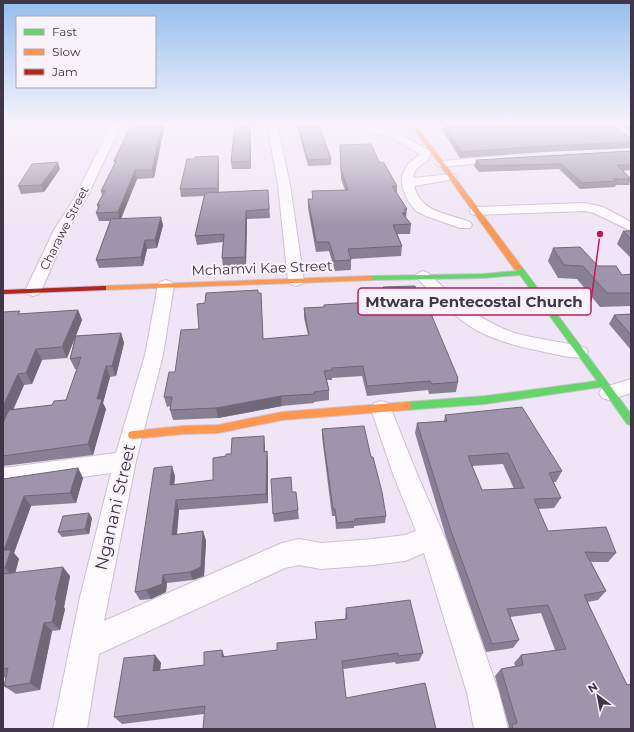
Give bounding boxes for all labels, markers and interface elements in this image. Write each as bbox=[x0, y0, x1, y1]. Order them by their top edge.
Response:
legend bbox=[16, 16, 156, 88]
text: Fast bbox=[52, 24, 77, 39]
text: Slow bbox=[52, 44, 81, 59]
text: Jam bbox=[51, 64, 78, 79]
street label: Charawe Street bbox=[36, 183, 92, 272]
street label: Mchamvi Kae Street bbox=[191, 257, 333, 279]
callout: Mtwara Pentecostal Church bbox=[358, 288, 591, 315]
text: Mtwara Pentecostal Church bbox=[365, 292, 583, 311]
street label: Nganani Street bbox=[91, 442, 139, 572]
north arrow bbox=[578, 676, 618, 716]
text: N bbox=[585, 679, 600, 696]

